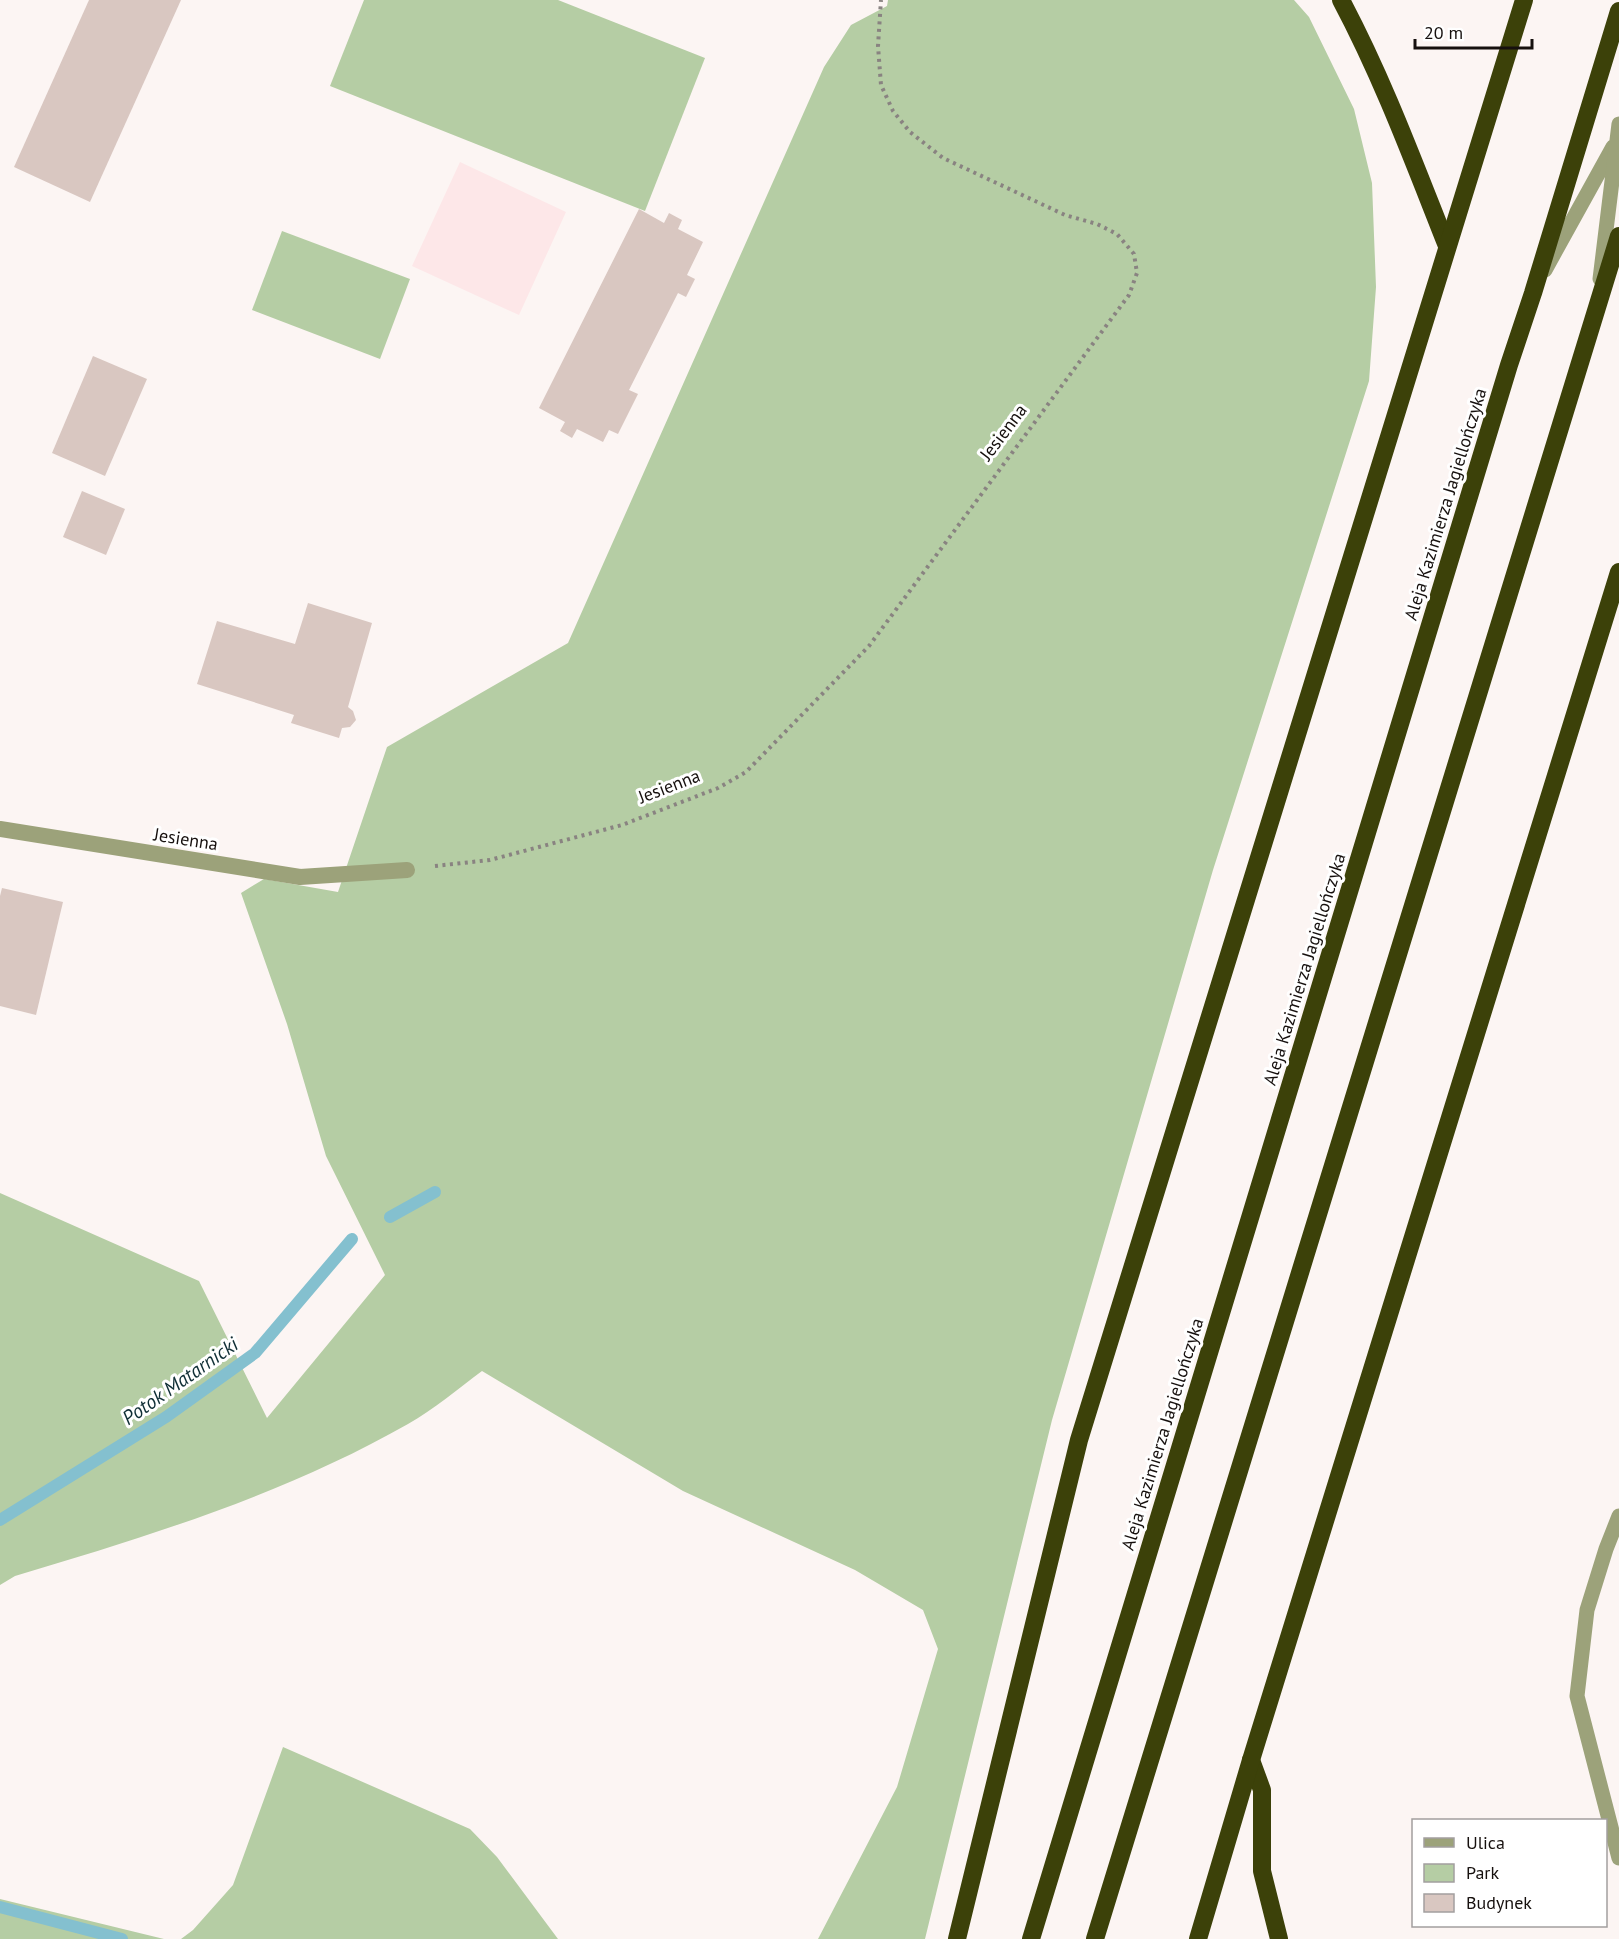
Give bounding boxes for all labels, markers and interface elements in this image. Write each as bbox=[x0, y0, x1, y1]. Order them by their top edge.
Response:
scale bar bbox=[1415, 12, 1532, 50]
text: 20 m bbox=[1424, 21, 1463, 44]
street label: Aleja Kazimierza Jagiellończyka bbox=[1399, 385, 1491, 623]
street label: Jesienna bbox=[974, 399, 1032, 466]
street label: Jesienna bbox=[634, 764, 703, 809]
street label: Jesienna bbox=[151, 822, 220, 855]
street label: Aleja Kazimierza Jagiellończyka bbox=[1258, 850, 1350, 1088]
street label: Aleja Kazimierza Jagiellończyka bbox=[1116, 1315, 1208, 1553]
water label: Potok Matarnicki bbox=[117, 1331, 244, 1431]
legend bbox=[1412, 1819, 1607, 1927]
text: Ulica bbox=[1466, 1831, 1505, 1854]
text: Park bbox=[1466, 1861, 1499, 1884]
text: Budynek bbox=[1466, 1891, 1532, 1914]

